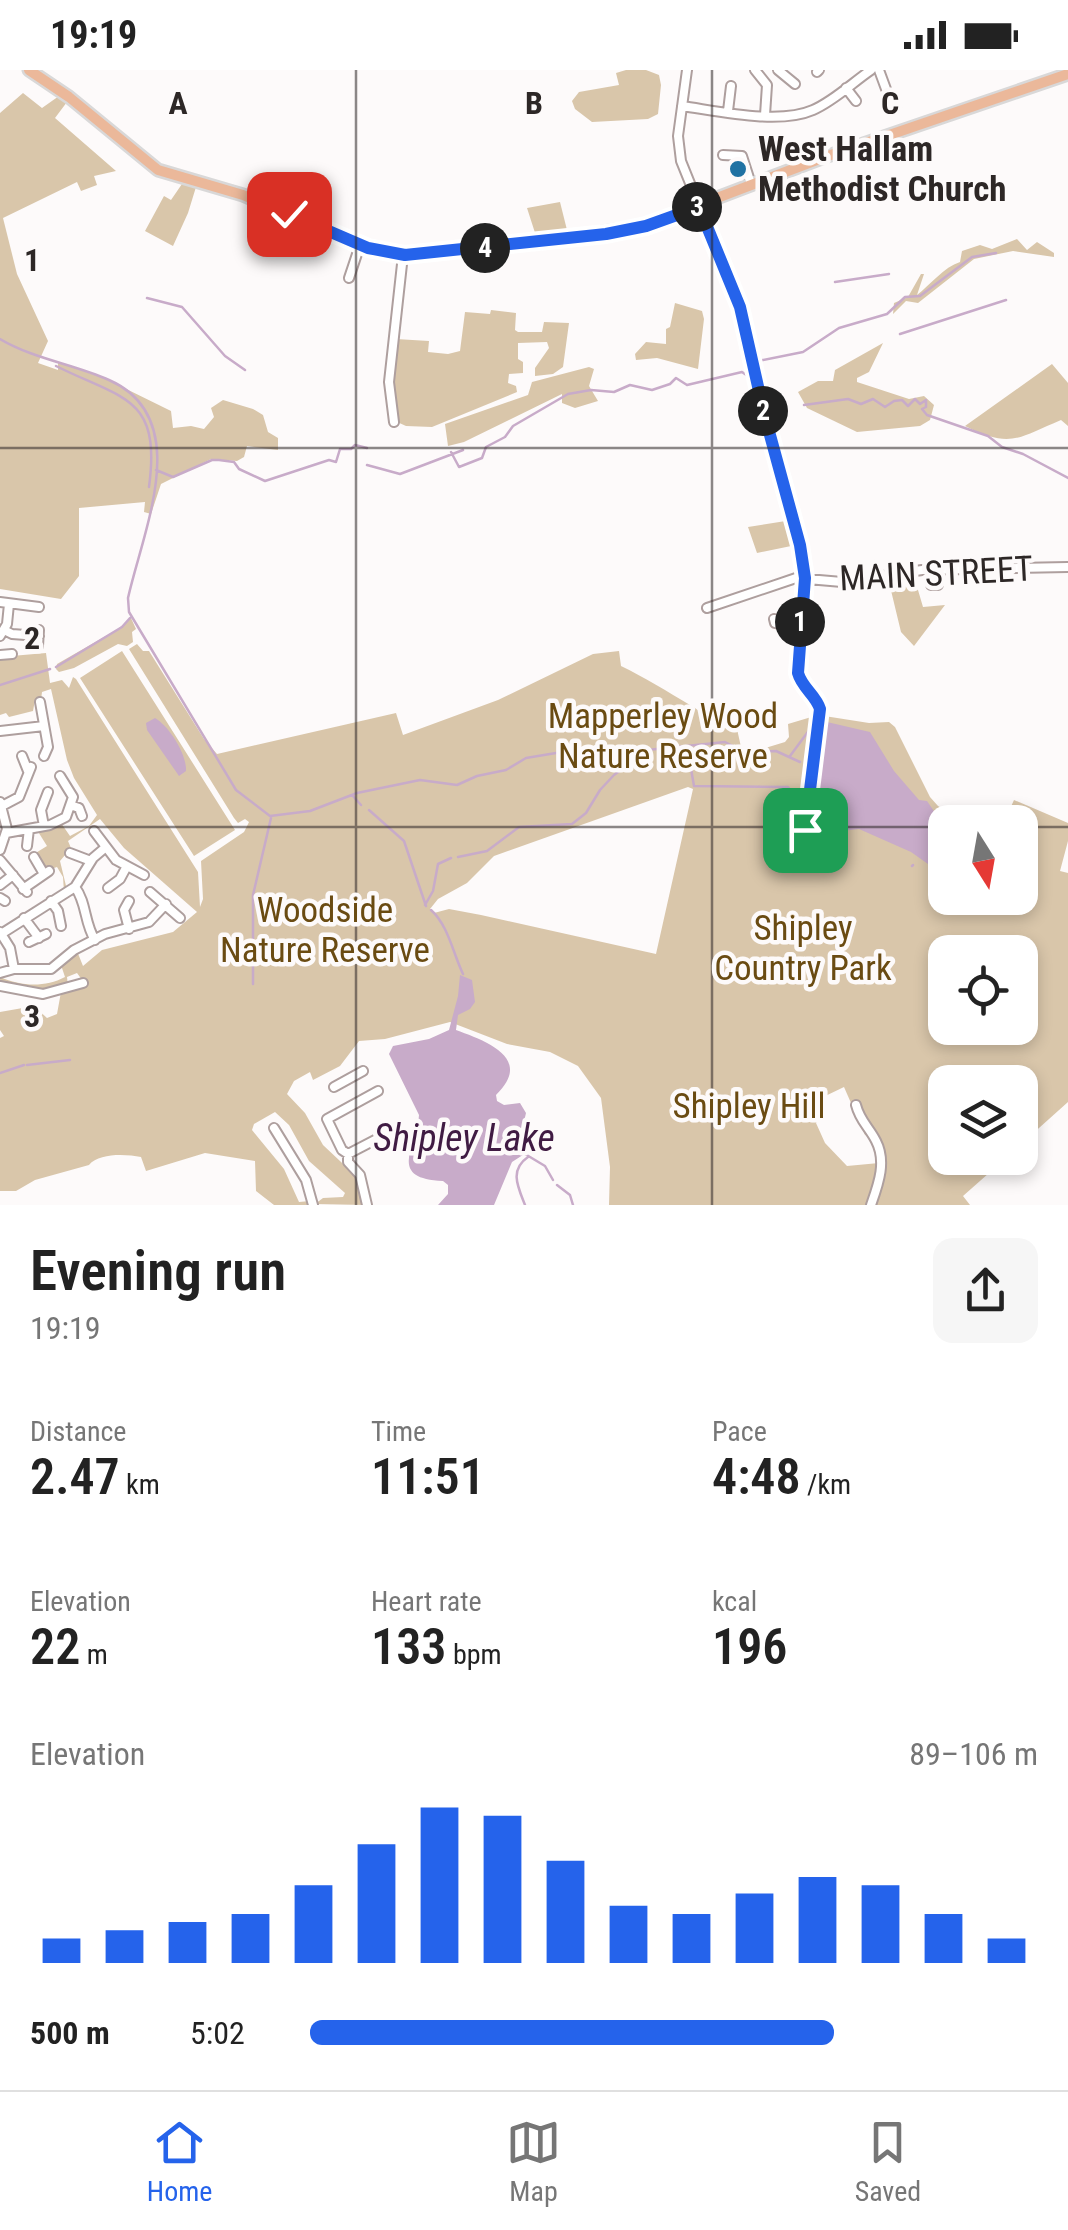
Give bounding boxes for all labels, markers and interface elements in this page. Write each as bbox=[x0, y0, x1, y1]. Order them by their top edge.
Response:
text: 19:19 bbox=[50, 13, 137, 57]
text: A bbox=[168, 84, 188, 122]
text: B bbox=[525, 84, 543, 122]
text: C bbox=[881, 84, 899, 122]
place label: West Hallam Methodist Church bbox=[758, 129, 1007, 210]
marker: West Hallam Methodist Church bbox=[727, 158, 749, 180]
pin bbox=[247, 172, 332, 257]
pin: 3 bbox=[672, 182, 722, 232]
icon: check bbox=[262, 187, 317, 242]
text: 3 bbox=[690, 190, 704, 223]
pin: 4 bbox=[460, 223, 510, 273]
text: 4 bbox=[478, 231, 492, 264]
text: 1 bbox=[24, 241, 40, 279]
pin: 2 bbox=[738, 386, 788, 436]
text: 2 bbox=[756, 394, 770, 427]
street label: MAIN STREET bbox=[838, 548, 1034, 600]
pin: 1 bbox=[775, 597, 825, 647]
text: 1 bbox=[793, 605, 807, 638]
text: 2 bbox=[24, 619, 40, 657]
park label: Mapperley Wood Nature Reserve bbox=[548, 696, 778, 777]
pin bbox=[763, 788, 848, 873]
icon: arrive bbox=[778, 803, 833, 858]
north arrow bbox=[928, 805, 1038, 915]
map controls bbox=[928, 805, 1038, 1175]
park label: Woodside Nature Reserve bbox=[220, 890, 430, 971]
park label: Shipley Country Park bbox=[714, 908, 892, 989]
button: locate bbox=[928, 935, 1038, 1045]
text: 3 bbox=[24, 997, 40, 1035]
button: layers bbox=[928, 1065, 1038, 1175]
park label: Shipley Hill bbox=[673, 1086, 825, 1127]
water label: Shipley Lake bbox=[373, 1116, 555, 1160]
button: share bbox=[933, 1238, 1038, 1343]
text: Evening run bbox=[30, 1239, 286, 1303]
text: 19:19 bbox=[30, 1309, 101, 1347]
text: Distance bbox=[30, 1415, 127, 1448]
text: Time bbox=[371, 1415, 426, 1448]
text: Pace bbox=[712, 1415, 767, 1448]
text: 2.47 bbox=[30, 1448, 120, 1506]
text: 11:51 bbox=[371, 1448, 485, 1506]
text: 4:48 bbox=[712, 1448, 801, 1506]
text: km bbox=[120, 1468, 160, 1501]
text: /km bbox=[801, 1468, 851, 1501]
text: Elevation bbox=[30, 1585, 131, 1618]
text: Heart rate bbox=[371, 1585, 482, 1618]
text: kcal bbox=[712, 1585, 757, 1618]
text: 22 bbox=[30, 1618, 80, 1676]
text: 133 bbox=[371, 1618, 446, 1676]
text: 196 bbox=[712, 1618, 787, 1676]
text: m bbox=[80, 1638, 108, 1671]
text: bpm bbox=[446, 1638, 502, 1671]
text: Elevation bbox=[30, 1735, 145, 1773]
text: 89–106 m bbox=[909, 1735, 1038, 1773]
text: 500 m bbox=[30, 2014, 110, 2052]
text: 5:02 bbox=[190, 2014, 245, 2052]
tab: Home bbox=[147, 2115, 212, 2208]
tab: Map bbox=[506, 2115, 561, 2208]
tab: Saved bbox=[855, 2115, 921, 2208]

